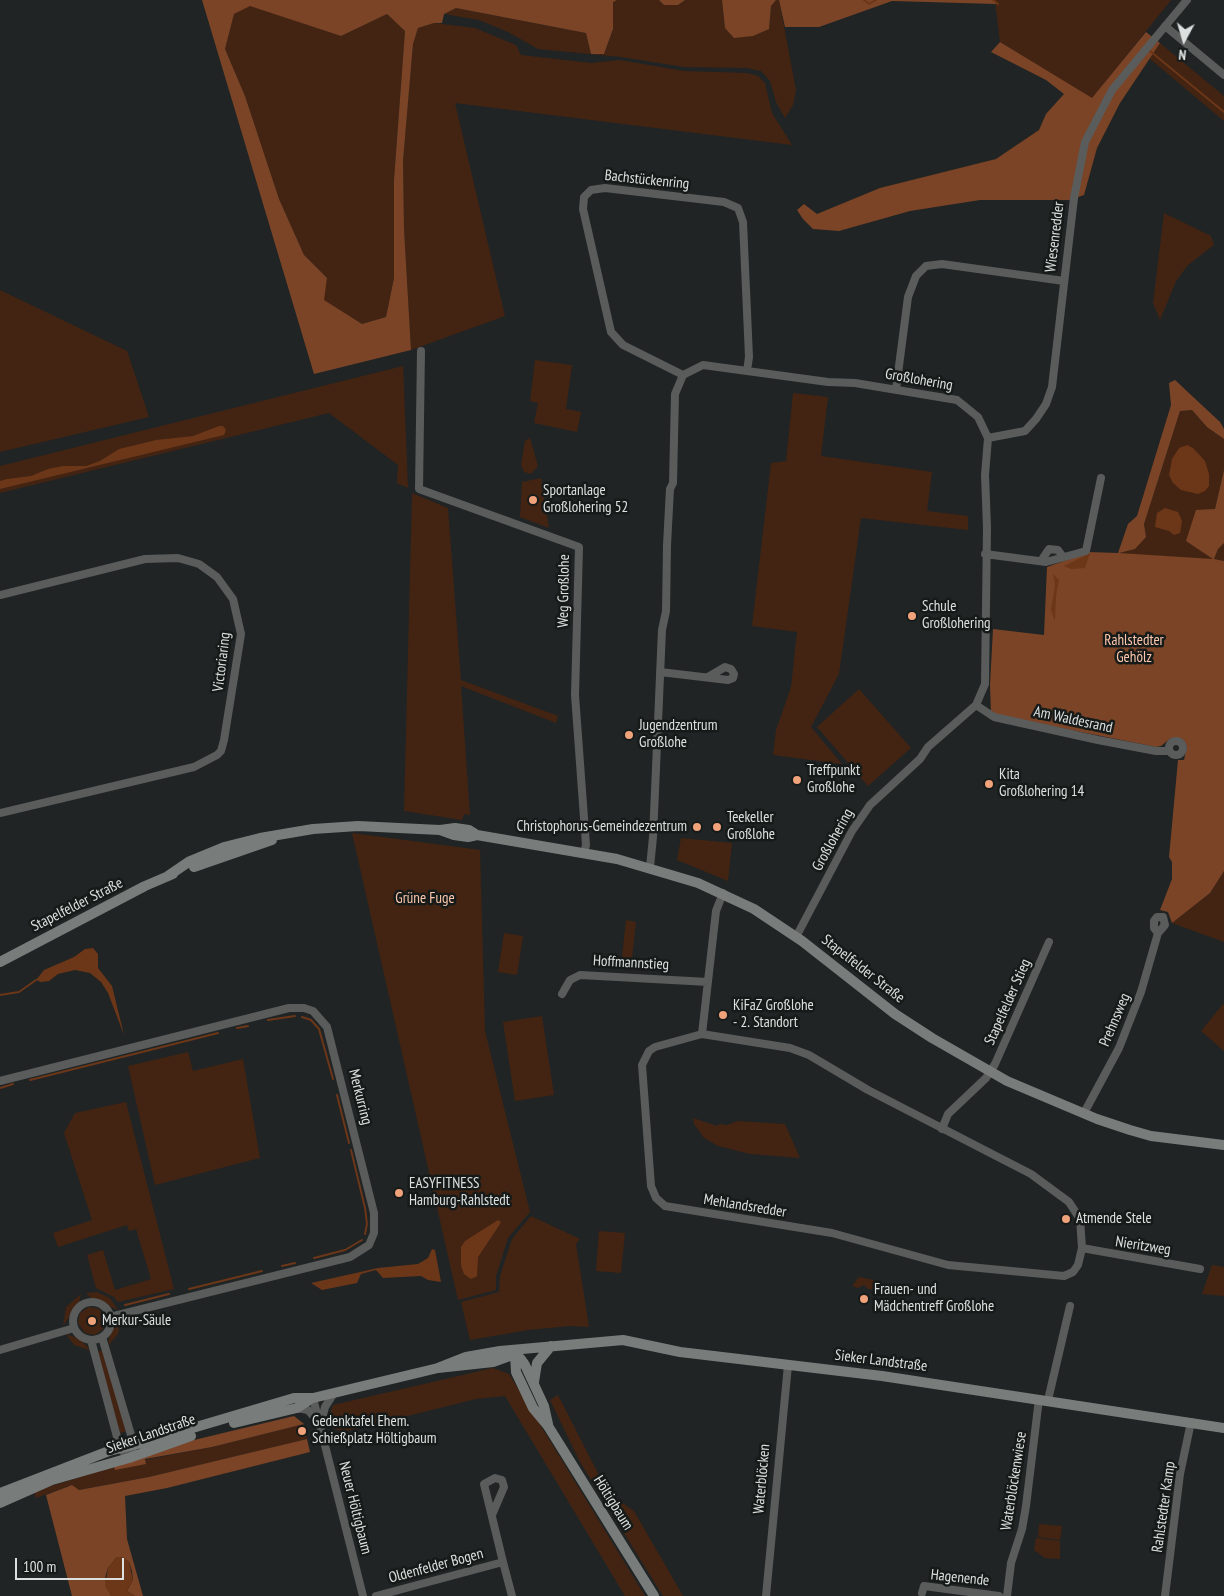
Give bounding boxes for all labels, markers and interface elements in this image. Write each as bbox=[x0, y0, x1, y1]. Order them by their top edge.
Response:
north arrow bbox=[1159, 15, 1209, 65]
text: N bbox=[1178, 46, 1187, 64]
street label: Bachstückenring bbox=[604, 167, 690, 193]
street label: Wiesenredder bbox=[1042, 201, 1068, 273]
street label: Großlohering bbox=[884, 365, 954, 395]
place label: Sportanlage Großlohering 52 bbox=[543, 482, 628, 517]
marker: Sportanlage Großlohering 52 bbox=[527, 494, 539, 506]
street label: Weg Großlohe bbox=[554, 554, 574, 628]
place label: Schule Großlohering bbox=[922, 598, 990, 633]
marker: Schule Großlohering bbox=[906, 610, 918, 622]
street label: Victoriaring bbox=[209, 631, 235, 693]
park label: Rahlstedter Gehölz bbox=[1104, 632, 1164, 667]
street label: Am Waldesrand bbox=[1032, 703, 1114, 737]
place label: Jugendzentrum Großlohe bbox=[639, 717, 717, 752]
marker: Jugendzentrum Großlohe bbox=[623, 729, 635, 741]
place label: Treffpunkt Großlohe bbox=[807, 762, 860, 797]
place label: Kita Großlohering 14 bbox=[999, 766, 1084, 801]
marker: Treffpunkt Großlohe bbox=[791, 774, 803, 786]
marker: Kita Großlohering 14 bbox=[983, 778, 995, 790]
street label: Großlohering bbox=[809, 806, 857, 874]
place label: Teekeller Großlohe bbox=[727, 809, 775, 844]
place label: Christophorus-Gemeindezentrum bbox=[516, 818, 687, 836]
marker: Christophorus-Gemeindezentrum bbox=[691, 821, 703, 833]
marker: Teekeller Großlohe bbox=[711, 821, 723, 833]
street label: Stapelfelder Straße bbox=[28, 874, 126, 936]
park label: Grüne Fuge bbox=[395, 890, 455, 908]
street label: Stapelfelder Straße bbox=[818, 931, 908, 1007]
street label: Hoffmannstieg bbox=[593, 952, 669, 974]
street label: Stapelfelder Stieg bbox=[981, 956, 1035, 1048]
street label: Prehnsweg bbox=[1096, 991, 1134, 1049]
place label: KiFaZ Großlohe - 2. Standort bbox=[733, 997, 814, 1032]
marker: KiFaZ Großlohe - 2. Standort bbox=[717, 1009, 729, 1021]
street label: Merkurring bbox=[344, 1067, 376, 1127]
place label: EASYFITNESS Hamburg-Rahlstedt bbox=[409, 1175, 510, 1210]
marker: EASYFITNESS Hamburg-Rahlstedt bbox=[393, 1187, 405, 1199]
street label: Mehlandsredder bbox=[702, 1191, 788, 1221]
place label: Atmende Stele bbox=[1076, 1210, 1152, 1228]
marker: Atmende Stele bbox=[1060, 1213, 1072, 1225]
street label: Nieritzweg bbox=[1114, 1233, 1172, 1259]
place label: Frauen- und Mädchentreff Großlohe bbox=[874, 1281, 994, 1316]
marker: Frauen- und Mädchentreff Großlohe bbox=[858, 1293, 870, 1305]
place label: Merkur-Säule bbox=[102, 1312, 171, 1330]
marker: Merkur-Säule bbox=[86, 1315, 98, 1327]
street label: Sieker Landstraße bbox=[834, 1346, 928, 1376]
street label: Sieker Landstraße bbox=[104, 1410, 198, 1458]
place label: Gedenktafel Ehem. Schießplatz Höltigbaum bbox=[312, 1413, 437, 1448]
marker: Gedenktafel Ehem. Schießplatz Höltigbaum bbox=[296, 1425, 308, 1437]
street label: Waterblöckenwiese bbox=[997, 1430, 1031, 1532]
street label: Waterblöcken bbox=[750, 1443, 774, 1515]
street label: Neuer Höltigbaum bbox=[335, 1460, 375, 1556]
street label: Rahlstedter Kamp bbox=[1149, 1460, 1179, 1554]
street label: Höltigbaum bbox=[589, 1473, 637, 1533]
street label: Oldenfelder Bogen bbox=[387, 1545, 485, 1587]
scale bar bbox=[18, 1548, 126, 1580]
text: 100 m bbox=[23, 1557, 56, 1576]
street label: Hagenende bbox=[930, 1566, 990, 1590]

